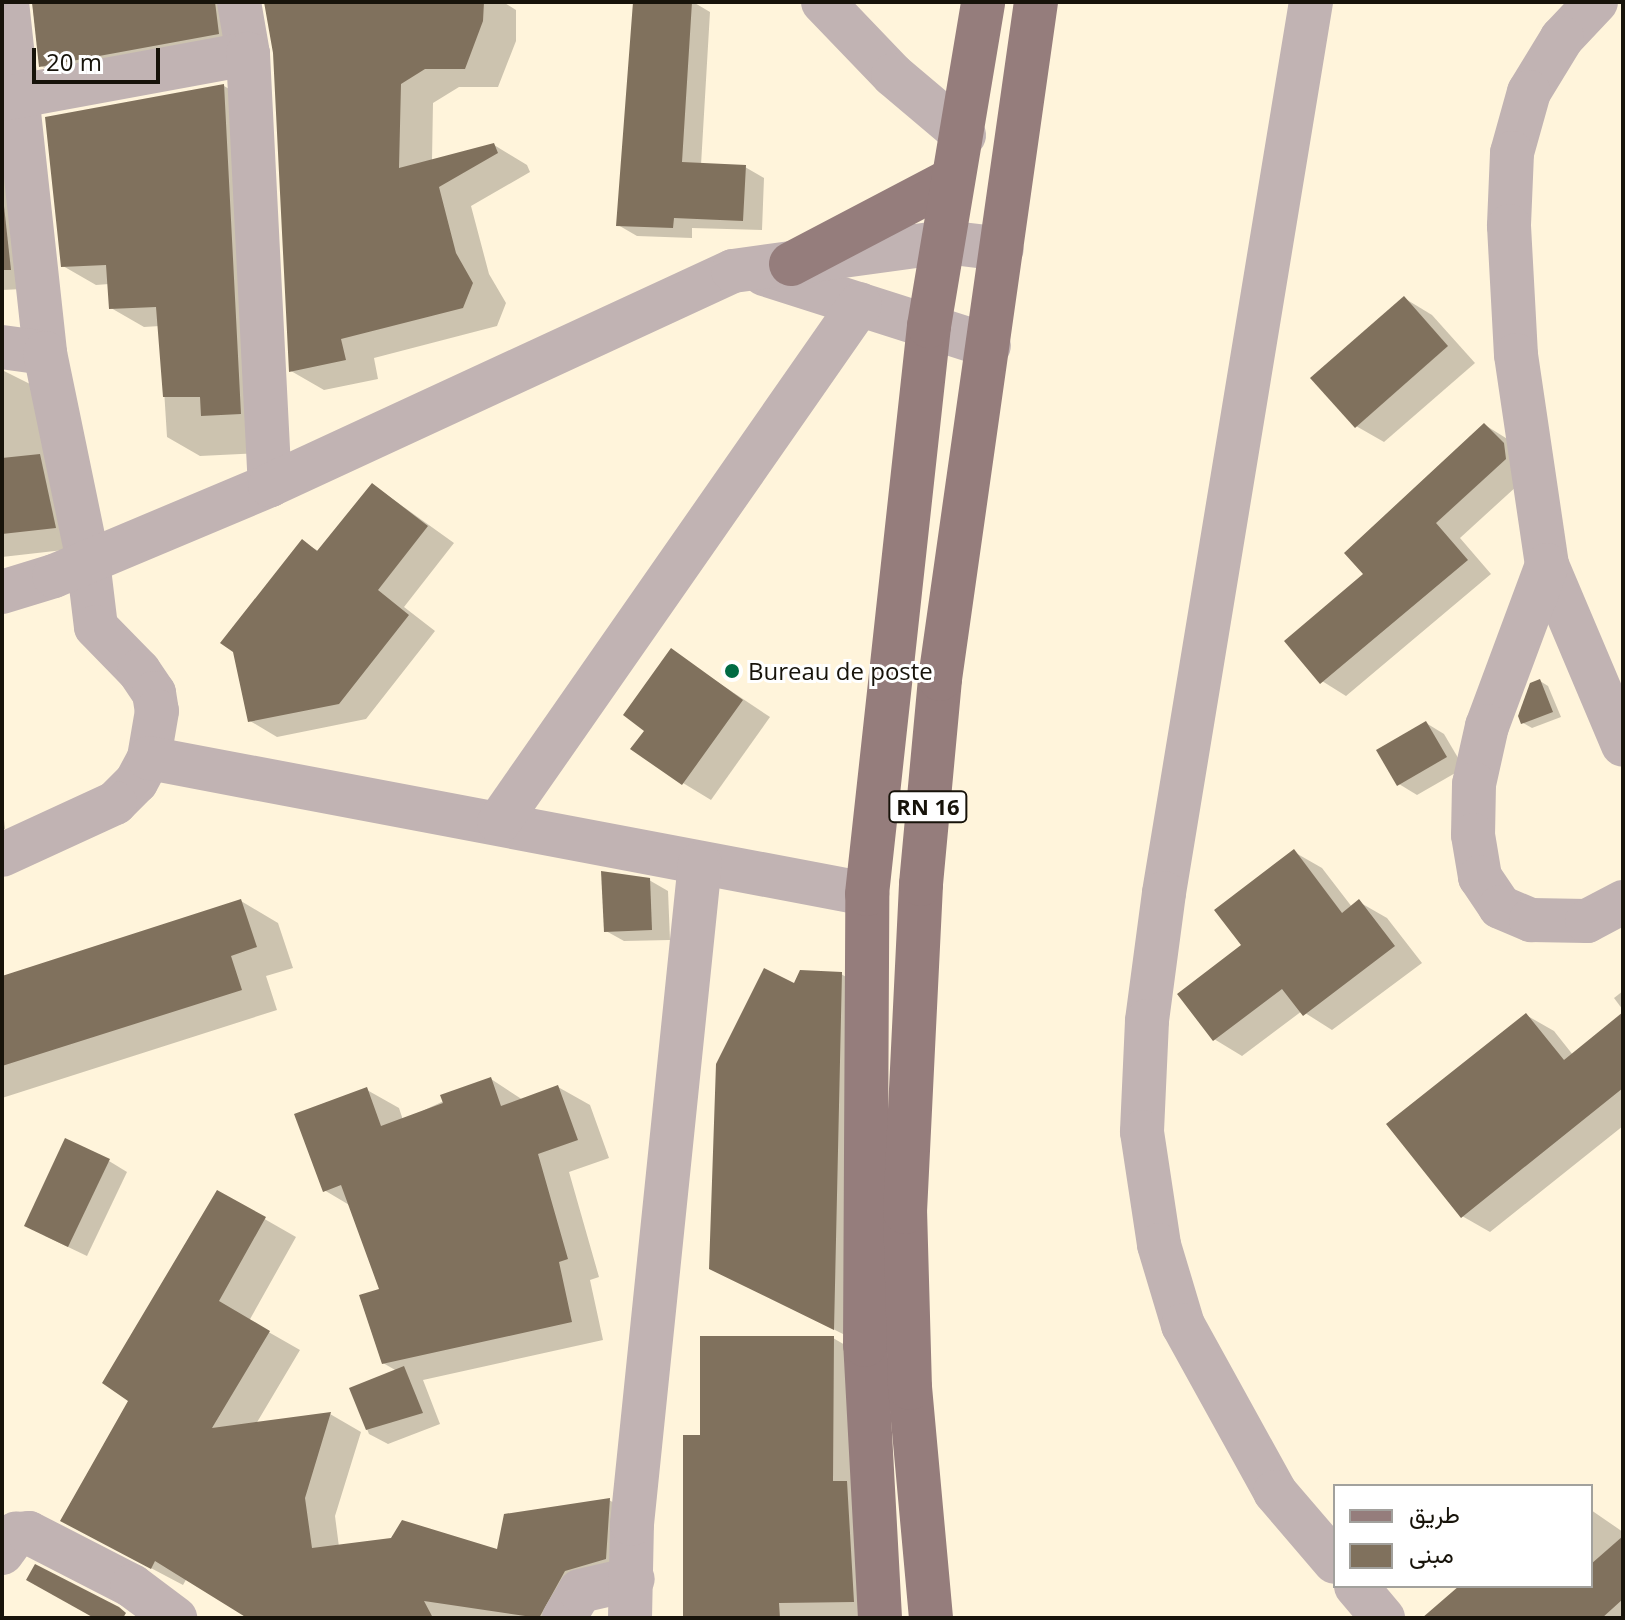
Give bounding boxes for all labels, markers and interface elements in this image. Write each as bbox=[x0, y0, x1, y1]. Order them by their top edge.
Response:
scale bar bbox=[36, 32, 164, 82]
text: 20 m bbox=[46, 45, 102, 78]
place label: Bureau de poste bbox=[748, 657, 933, 685]
marker: Bureau de poste bbox=[723, 662, 741, 680]
road number: RN 16 bbox=[888, 789, 968, 825]
legend bbox=[1333, 1484, 1593, 1588]
text: طريق bbox=[1409, 1497, 1460, 1530]
text: مبنى bbox=[1409, 1537, 1454, 1570]

